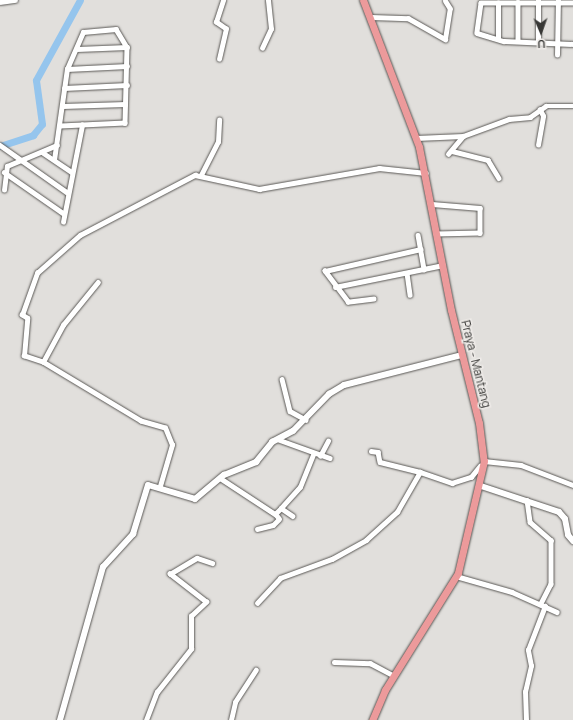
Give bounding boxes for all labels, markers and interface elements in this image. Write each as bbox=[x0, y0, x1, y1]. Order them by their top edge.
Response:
north arrow bbox=[521, 12, 561, 52]
text: U bbox=[537, 37, 546, 52]
street label: Praya - Mantang bbox=[458, 319, 494, 409]

